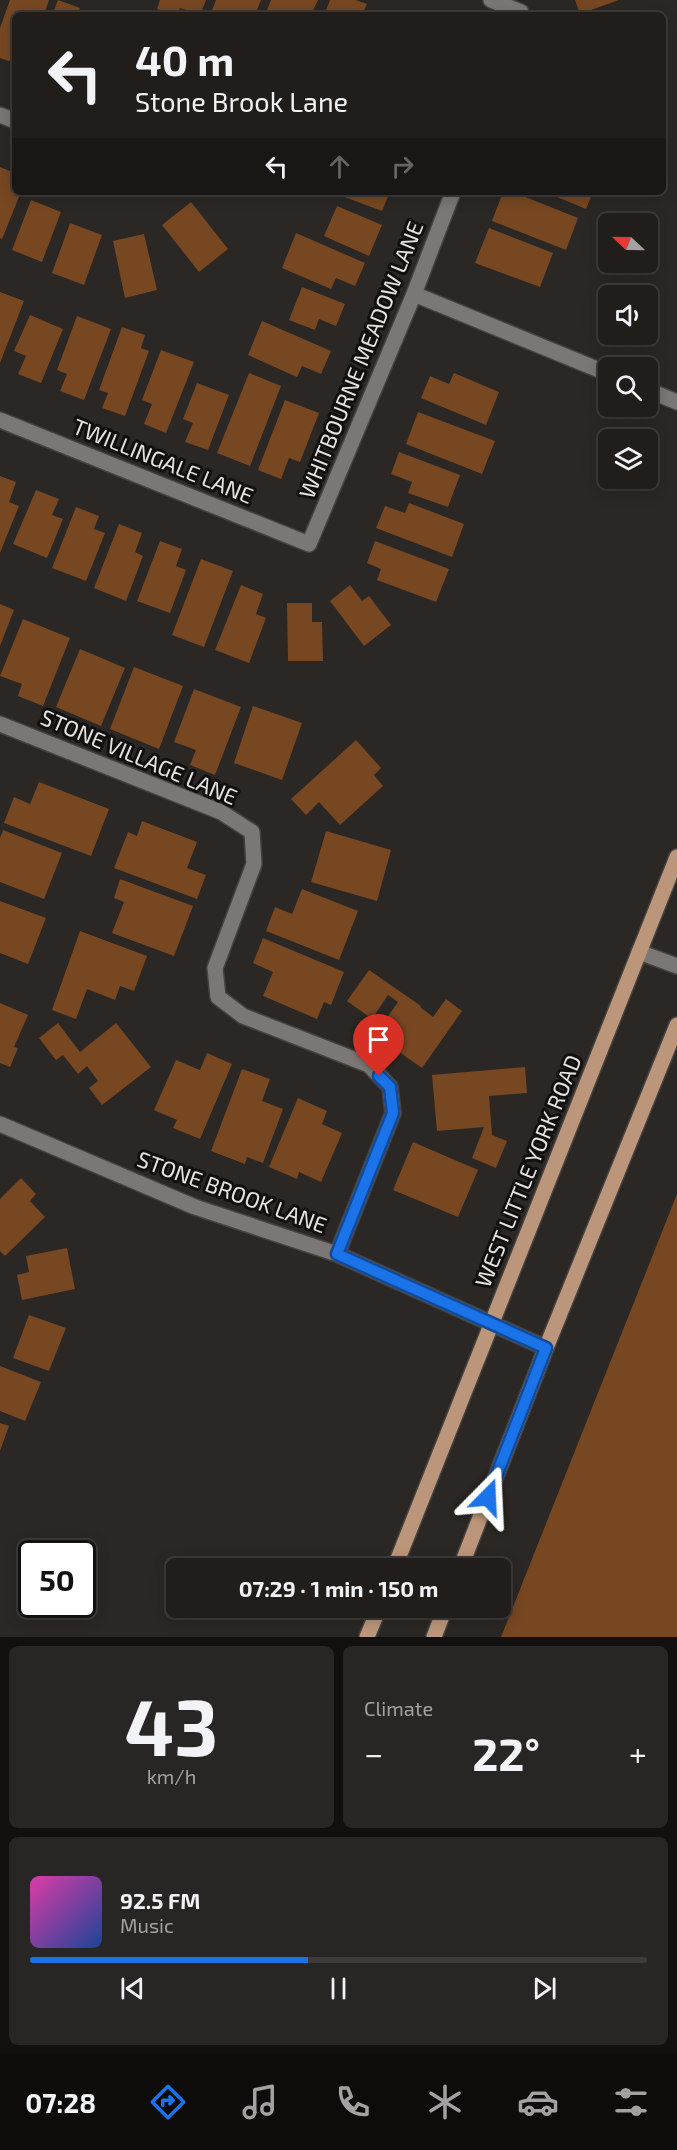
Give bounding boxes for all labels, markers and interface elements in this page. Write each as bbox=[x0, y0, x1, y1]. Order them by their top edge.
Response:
text: 40 m bbox=[135, 34, 234, 84]
icon: left bbox=[36, 36, 114, 114]
text: Stone Brook Lane bbox=[135, 85, 348, 117]
icon: left bbox=[260, 150, 293, 183]
icon: ahead bbox=[323, 150, 356, 183]
icon: right bbox=[386, 150, 419, 183]
north arrow bbox=[598, 213, 658, 273]
map controls bbox=[598, 213, 658, 489]
street label: WHITBOURNE MEADOW LANE bbox=[293, 217, 428, 502]
button: sound bbox=[598, 285, 658, 345]
button: search bbox=[598, 357, 658, 417]
street label: TWILLINGALE LANE bbox=[69, 412, 257, 508]
button: layers bbox=[598, 429, 658, 489]
street label: STONE VILLAGE LANE bbox=[37, 703, 242, 809]
pin bbox=[353, 1014, 404, 1076]
icon: arrive bbox=[362, 1023, 395, 1056]
street label: WEST LITTLE YORK ROAD bbox=[469, 1051, 586, 1290]
street label: STONE BROOK LANE bbox=[134, 1145, 330, 1237]
position arrow bbox=[456, 1465, 520, 1529]
speed limit sign: 50 bbox=[18, 1540, 96, 1618]
text: 07:29 · 1 min · 150 m bbox=[239, 1575, 438, 1601]
text: 43 bbox=[125, 1678, 218, 1772]
text: Climate bbox=[364, 1696, 433, 1720]
text: 22° bbox=[472, 1726, 540, 1780]
text: − bbox=[364, 1733, 383, 1773]
text: + bbox=[629, 1733, 647, 1773]
text: km/h bbox=[147, 1764, 196, 1788]
text: 92.5 FM bbox=[120, 1887, 200, 1913]
text: Music bbox=[120, 1913, 174, 1937]
icon: previous bbox=[116, 1972, 149, 2005]
icon: pause bbox=[322, 1972, 355, 2005]
icon: next bbox=[528, 1972, 561, 2005]
icon: directions bbox=[147, 2081, 189, 2123]
icon: music bbox=[239, 2081, 281, 2123]
icon: phone bbox=[332, 2081, 374, 2123]
icon: climate bbox=[424, 2081, 466, 2123]
icon: car bbox=[517, 2081, 559, 2123]
icon: filters bbox=[610, 2081, 652, 2123]
text: 07:28 bbox=[25, 2086, 96, 2118]

